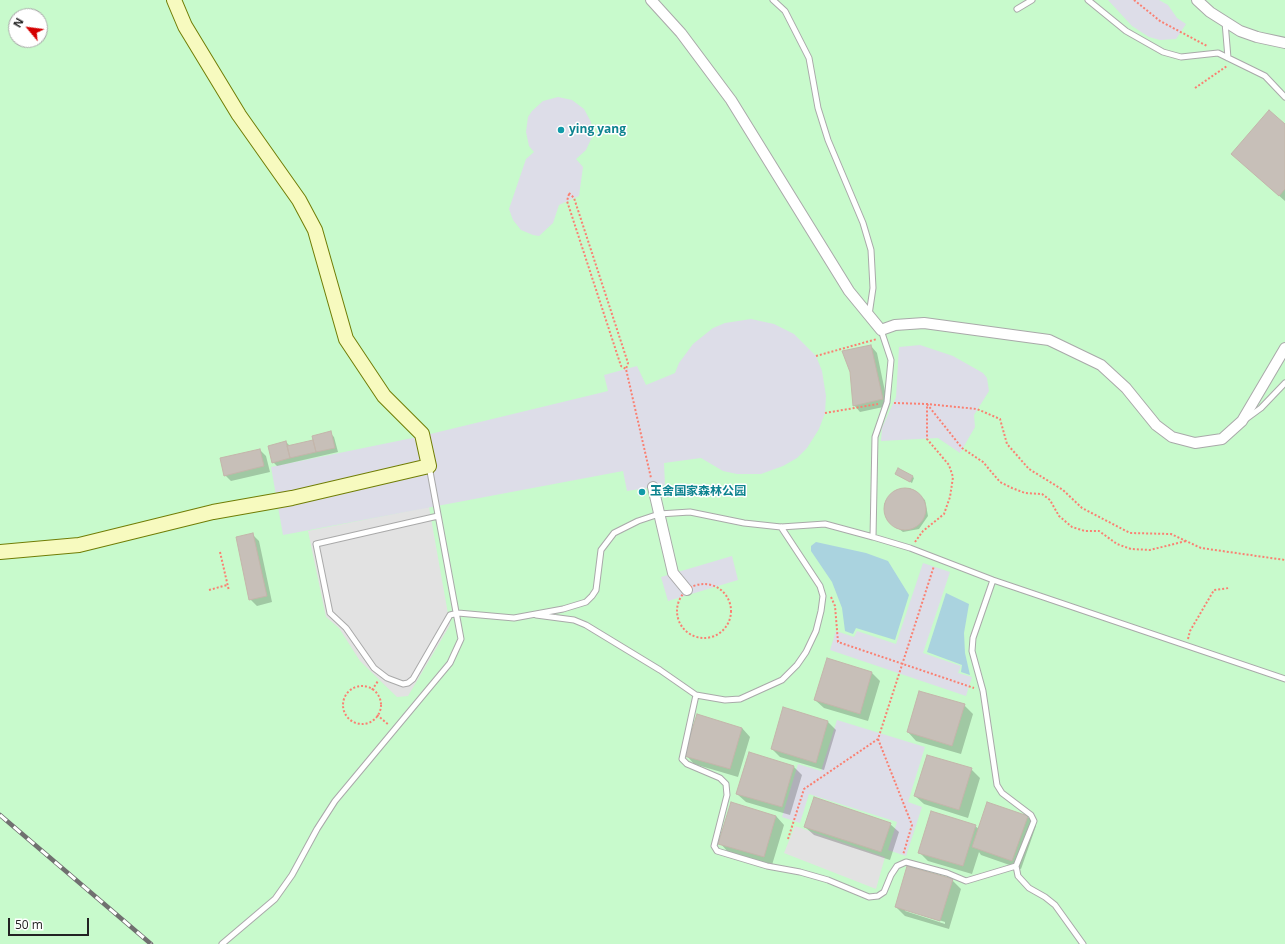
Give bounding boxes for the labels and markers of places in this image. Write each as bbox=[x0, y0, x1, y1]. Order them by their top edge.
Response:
place label: ying yang bbox=[569, 123, 626, 137]
marker: ying yang bbox=[556, 125, 566, 135]
place label: 玉舍国家森林公园 bbox=[650, 485, 746, 499]
marker: 玉舍国家森林公园 bbox=[637, 487, 647, 497]

